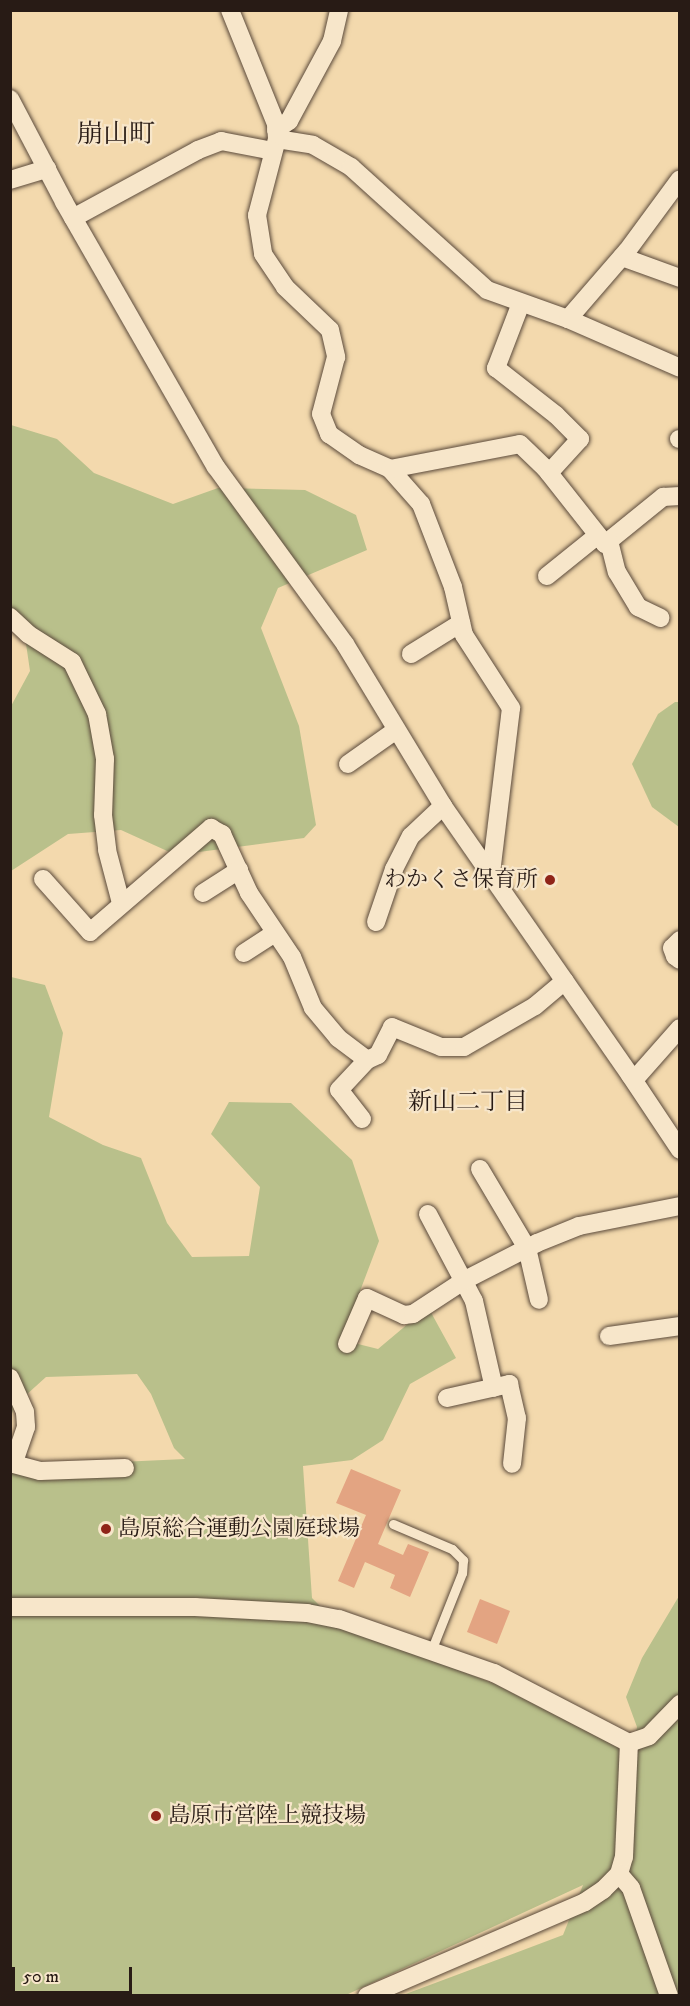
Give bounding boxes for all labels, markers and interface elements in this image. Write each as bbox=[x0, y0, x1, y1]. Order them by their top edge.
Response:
district label: 崩山町 bbox=[77, 119, 155, 151]
place label: わかくさ保育所 bbox=[384, 867, 538, 893]
marker: わかくさ保育所 bbox=[543, 873, 557, 887]
district label: 新山二丁目 bbox=[408, 1089, 528, 1117]
place label: 島原総合運動公園庭球場 bbox=[118, 1516, 360, 1542]
marker: 島原総合運動公園庭球場 bbox=[99, 1522, 113, 1536]
place label: 島原市営陸上競技場 bbox=[168, 1803, 366, 1829]
marker: 島原市営陸上競技場 bbox=[149, 1809, 163, 1823]
scale bar bbox=[15, 1955, 135, 1993]
text: 50 m bbox=[23, 1966, 59, 1988]

